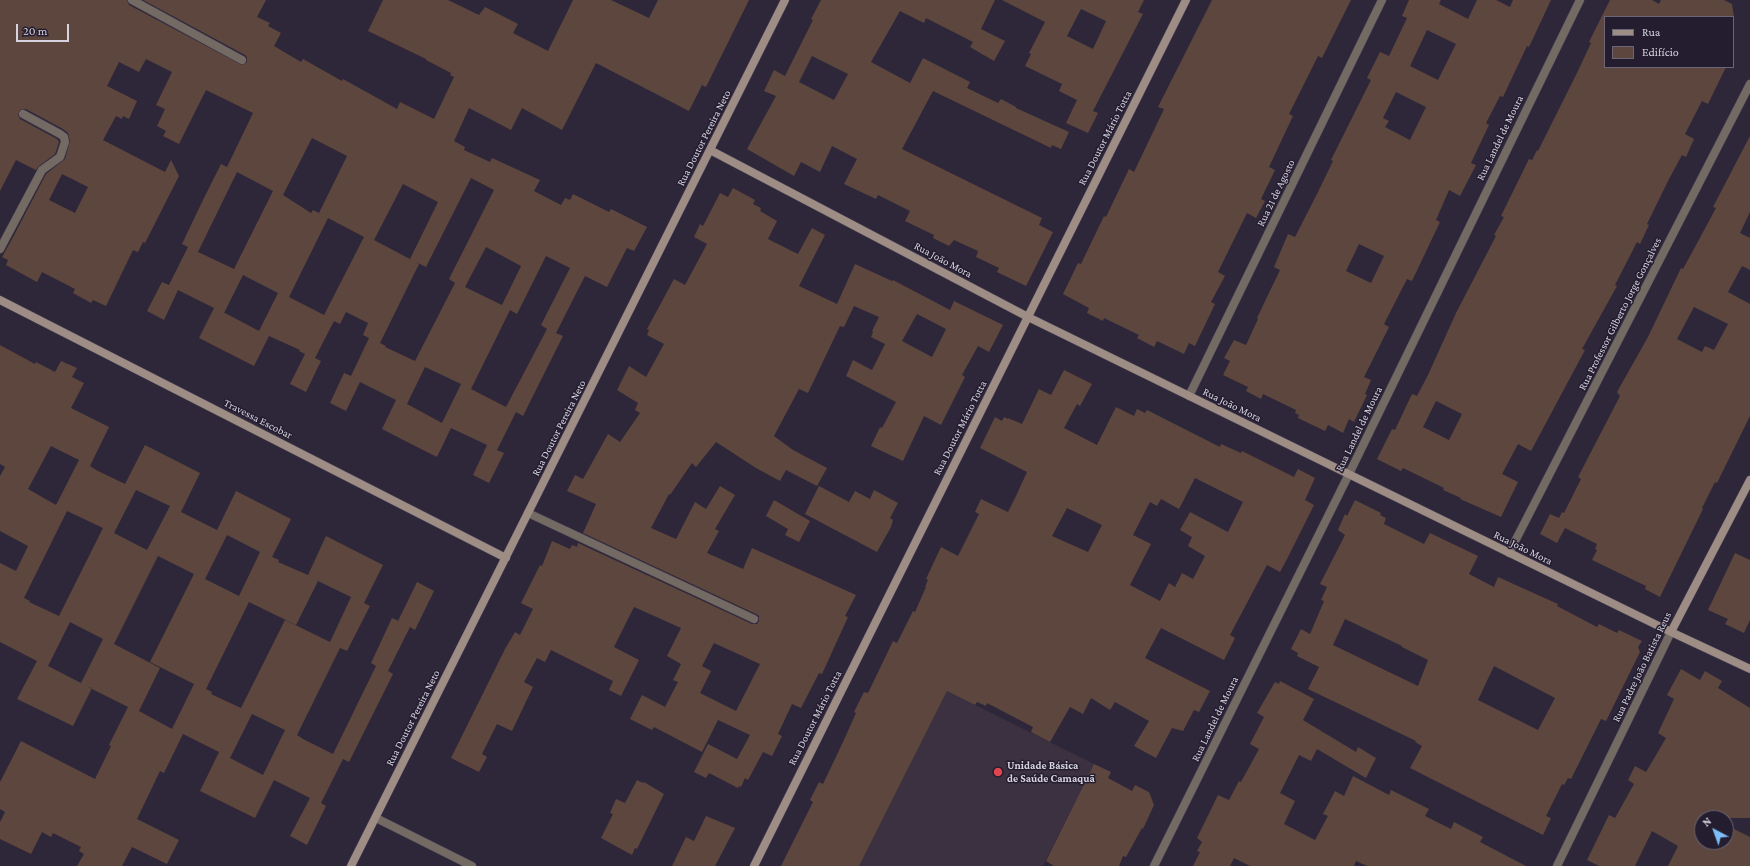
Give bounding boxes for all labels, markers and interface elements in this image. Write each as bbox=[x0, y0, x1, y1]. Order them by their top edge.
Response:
scale bar bbox=[18, 16, 71, 42]
legend bbox=[1604, 16, 1734, 68]
text: 20 m bbox=[23, 24, 47, 38]
text: Rua bbox=[1642, 25, 1660, 39]
text: Edifício bbox=[1642, 45, 1679, 59]
street label: Rua Doutor Pereira Neto bbox=[674, 88, 734, 188]
street label: Rua Doutor Mário Totta bbox=[1075, 88, 1135, 188]
street label: Rua Landel de Moura bbox=[1474, 93, 1526, 183]
street label: Rua 21 de Agosto bbox=[1254, 157, 1298, 229]
street label: Rua Professor Gilberto Jorge Gonçalves bbox=[1576, 235, 1664, 393]
street label: Rua João Mora bbox=[912, 239, 974, 281]
street label: Rua Doutor Pereira Neto bbox=[529, 378, 589, 478]
street label: Rua Doutor Mário Totta bbox=[930, 378, 990, 478]
street label: Rua Landel de Moura bbox=[1333, 384, 1385, 474]
street label: Rua João Mora bbox=[1201, 385, 1263, 425]
street label: Travessa Escobar bbox=[221, 396, 295, 442]
street label: Rua João Mora bbox=[1492, 528, 1554, 568]
street label: Rua Padre João Batista Reus bbox=[1610, 610, 1674, 724]
street label: Rua Doutor Pereira Neto bbox=[383, 668, 443, 768]
street label: Rua Doutor Mário Totta bbox=[785, 668, 845, 768]
street label: Rua Landel de Moura bbox=[1189, 674, 1241, 764]
place label: Unidade Básica de Saúde Camaquã bbox=[1007, 759, 1095, 785]
marker: Unidade Básica de Saúde Camaquã bbox=[992, 766, 1004, 778]
north arrow bbox=[1694, 810, 1734, 850]
text: N bbox=[1700, 815, 1714, 829]

